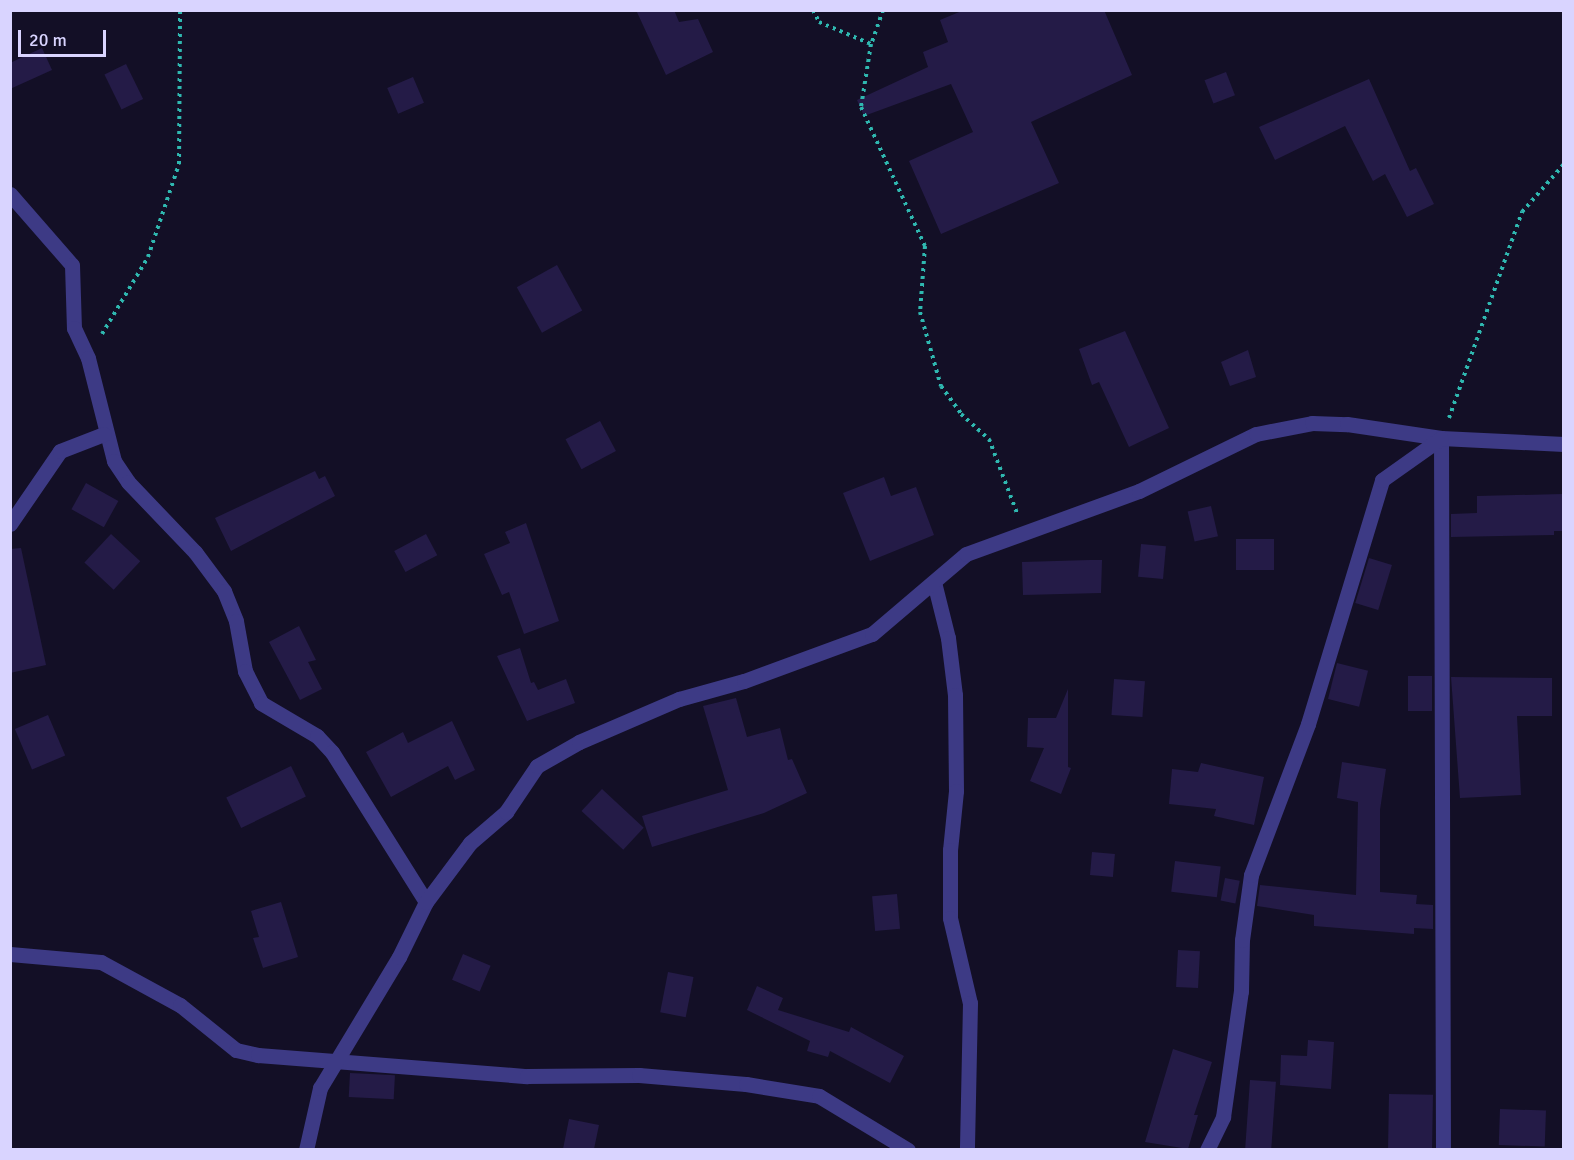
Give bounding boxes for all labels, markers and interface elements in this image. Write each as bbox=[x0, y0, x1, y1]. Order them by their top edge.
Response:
scale bar bbox=[21, 18, 110, 56]
text: 20 m bbox=[29, 29, 67, 51]

